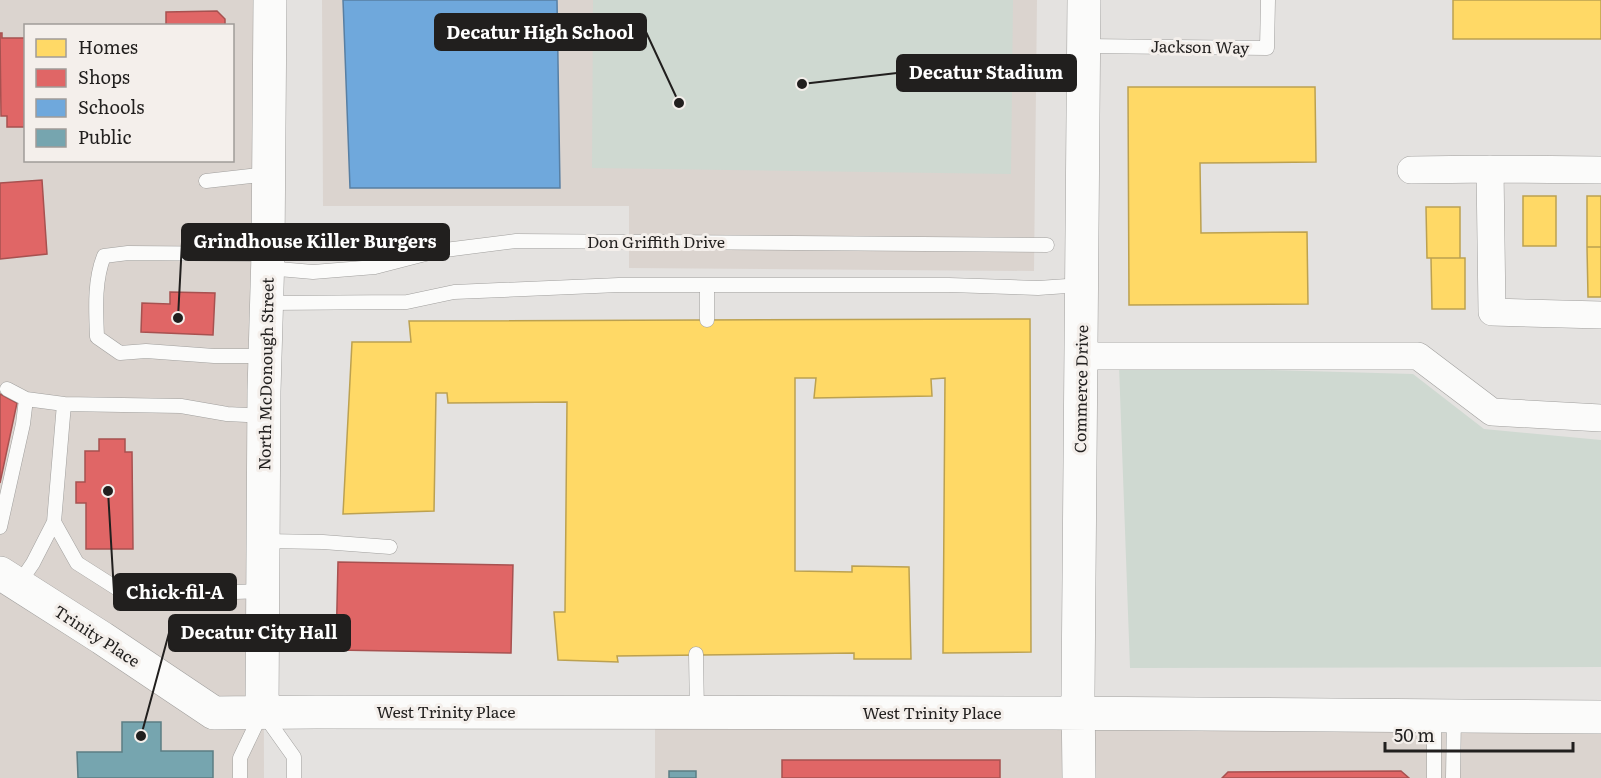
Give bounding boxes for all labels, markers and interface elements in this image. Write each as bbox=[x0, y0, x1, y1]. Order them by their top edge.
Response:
callout: Decatur High School bbox=[435, 14, 646, 50]
text: Decatur High School bbox=[446, 18, 634, 45]
legend bbox=[24, 24, 234, 162]
text: Homes bbox=[78, 33, 138, 60]
street label: Jackson Way bbox=[1150, 33, 1250, 59]
callout: Decatur Stadium bbox=[897, 55, 1076, 91]
text: Decatur Stadium bbox=[909, 58, 1063, 85]
text: Shops bbox=[78, 63, 130, 90]
text: Schools bbox=[78, 93, 144, 120]
text: Public bbox=[78, 123, 132, 150]
callout: Grindhouse Killer Burgers bbox=[182, 224, 449, 260]
text: Grindhouse Killer Burgers bbox=[193, 227, 437, 254]
street label: Don Griffith Drive bbox=[587, 229, 725, 253]
street label: North McDonough Street bbox=[251, 277, 279, 471]
street label: Commerce Drive bbox=[1067, 325, 1093, 453]
callout: Chick-fil-A bbox=[114, 574, 236, 610]
text: Chick-fil-A bbox=[126, 578, 224, 605]
street label: Trinity Place bbox=[50, 598, 145, 672]
callout: Decatur City Hall bbox=[169, 615, 350, 651]
text: Decatur City Hall bbox=[181, 618, 338, 645]
street label: West Trinity Place bbox=[376, 699, 516, 723]
street label: West Trinity Place bbox=[862, 700, 1002, 724]
scale bar bbox=[1385, 715, 1572, 753]
text: 50 m bbox=[1394, 721, 1435, 748]

